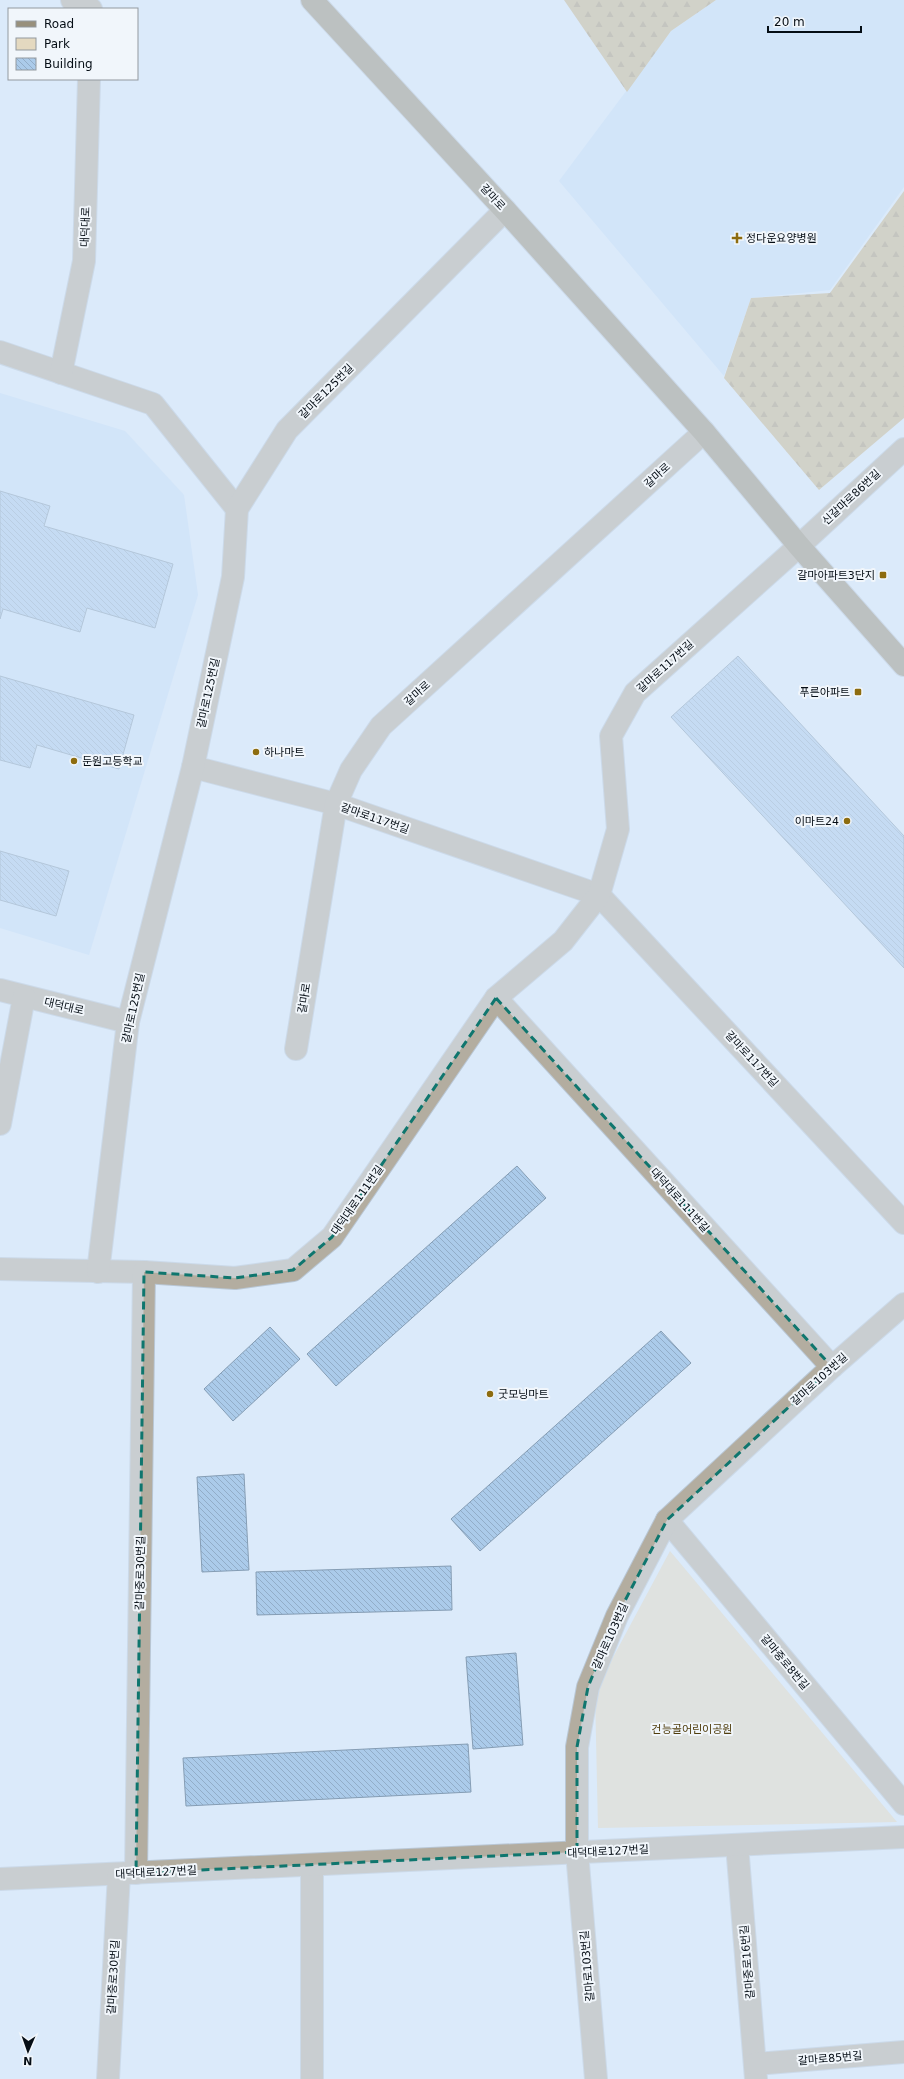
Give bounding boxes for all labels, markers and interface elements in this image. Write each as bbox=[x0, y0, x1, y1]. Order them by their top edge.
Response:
legend bbox=[8, 8, 138, 80]
scale bar bbox=[768, 8, 861, 34]
text: 20 m bbox=[774, 15, 805, 29]
text: Road bbox=[44, 17, 74, 31]
text: Park bbox=[44, 37, 70, 51]
text: Building bbox=[44, 57, 93, 71]
street label: 갈마로 bbox=[478, 182, 508, 213]
street label: 대덕대로 bbox=[78, 207, 93, 247]
marker: 정다운요양병원 bbox=[731, 232, 743, 244]
place label: 정다운요양병원 bbox=[746, 232, 817, 245]
street label: 갈마로125번길 bbox=[296, 361, 356, 421]
street label: 갈마로 bbox=[642, 460, 673, 490]
street label: 신갈마로86번길 bbox=[820, 467, 883, 528]
place label: 갈마아파트3단지 bbox=[797, 569, 875, 582]
marker: 갈마아파트3단지 bbox=[878, 570, 888, 580]
street label: 갈마로117번길 bbox=[634, 638, 696, 695]
street label: 갈마로125번길 bbox=[195, 657, 222, 729]
street label: 갈마로 bbox=[402, 678, 433, 708]
place label: 푸른아파트 bbox=[799, 686, 850, 699]
marker: 푸른아파트 bbox=[853, 687, 863, 697]
place label: 하나마트 bbox=[264, 746, 304, 759]
marker: 하나마트 bbox=[251, 747, 261, 757]
place label: 둔원고등학교 bbox=[82, 755, 143, 768]
marker: 둔원고등학교 bbox=[69, 756, 79, 766]
street label: 갈마로117번길 bbox=[339, 801, 411, 836]
place label: 이마트24 bbox=[795, 815, 839, 828]
marker: 이마트24 bbox=[842, 816, 852, 826]
street label: 갈마로125번길 bbox=[120, 972, 147, 1044]
street label: 갈마로 bbox=[296, 982, 313, 1014]
street label: 대덕대로 bbox=[43, 996, 85, 1017]
street label: 갈마로117번길 bbox=[722, 1029, 781, 1090]
street label: 대덕대로111번길 bbox=[329, 1163, 386, 1237]
street label: 대덕대로111번길 bbox=[647, 1166, 712, 1235]
street label: 갈마로103번길 bbox=[788, 1351, 850, 1408]
place label: 굿모닝마트 bbox=[498, 1388, 549, 1401]
marker: 굿모닝마트 bbox=[485, 1389, 495, 1399]
street label: 갈마중로30번길 bbox=[133, 1536, 148, 1610]
street label: 갈마로103번길 bbox=[590, 1601, 631, 1672]
street label: 갈마중로8번길 bbox=[758, 1632, 811, 1692]
park label: 건능골어린이공원 bbox=[652, 1723, 732, 1736]
street label: 대덕대로127번길 bbox=[567, 1843, 649, 1860]
street label: 대덕대로127번길 bbox=[115, 1864, 197, 1881]
street label: 갈마중로16번길 bbox=[738, 1924, 757, 2000]
street label: 갈마로103번길 bbox=[578, 1930, 597, 2002]
street label: 갈마중로30번길 bbox=[105, 1939, 122, 2015]
north arrow bbox=[8, 2031, 48, 2071]
street label: 갈마로85번길 bbox=[797, 2049, 863, 2068]
text: N bbox=[23, 2054, 33, 2067]

